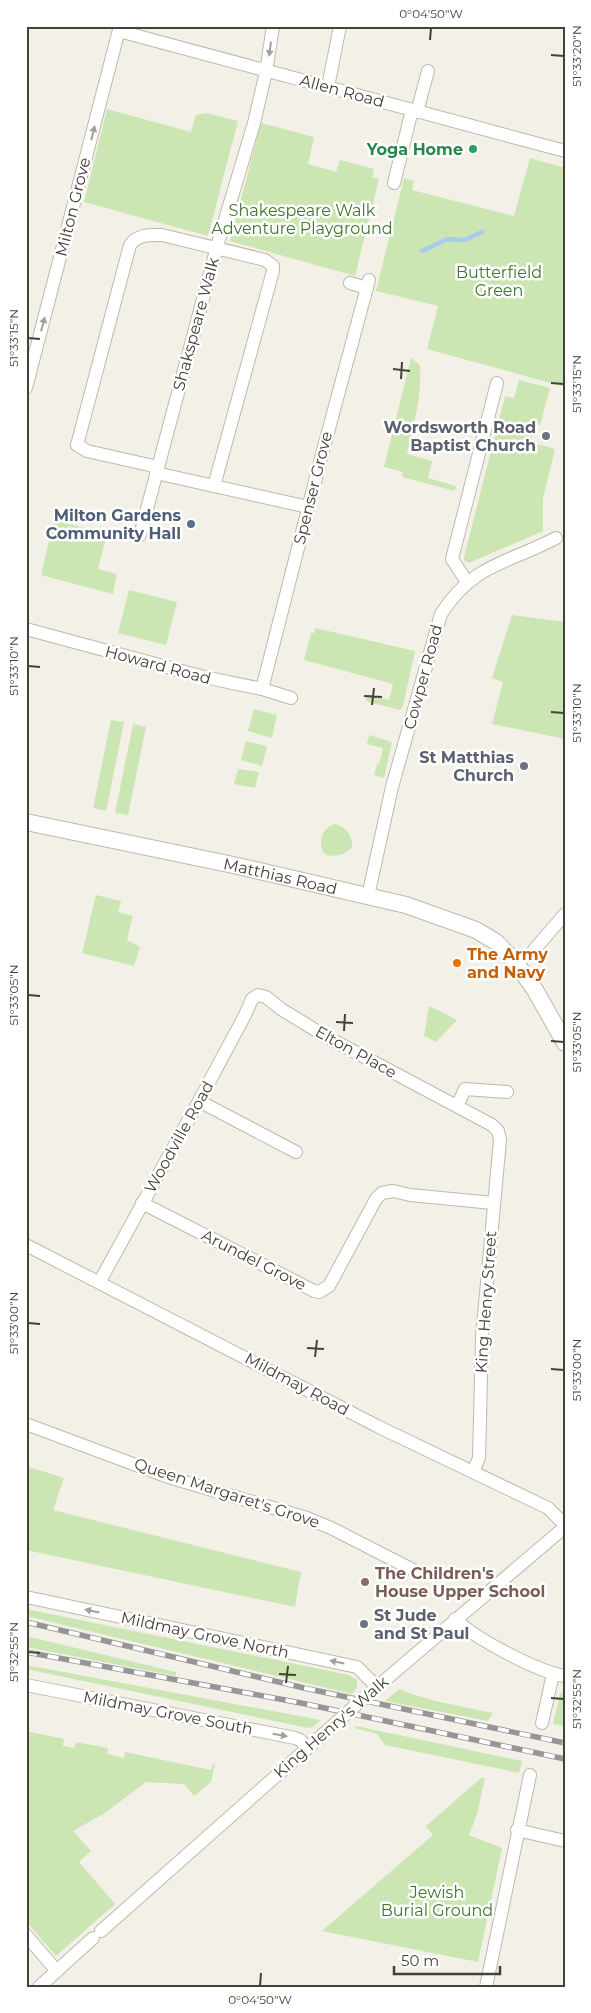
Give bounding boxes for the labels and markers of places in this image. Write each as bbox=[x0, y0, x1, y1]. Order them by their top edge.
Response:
place label: Yoga Home bbox=[366, 140, 463, 159]
marker: Yoga Home bbox=[467, 143, 479, 155]
place label: Wordsworth Road Baptist Church bbox=[384, 418, 536, 455]
marker: Wordsworth Road Baptist Church bbox=[540, 430, 552, 442]
place label: Milton Gardens Community Hall bbox=[46, 506, 181, 543]
marker: Milton Gardens Community Hall bbox=[185, 518, 197, 530]
place label: St Matthias Church bbox=[419, 748, 514, 785]
marker: St Matthias Church bbox=[518, 760, 530, 772]
place label: The Army and Navy bbox=[467, 945, 548, 982]
marker: The Army and Navy bbox=[451, 957, 463, 969]
place label: The Children's House Upper School bbox=[375, 1564, 545, 1601]
marker: The Children's House Upper School bbox=[359, 1576, 371, 1588]
place label: St Jude and St Paul bbox=[374, 1606, 469, 1643]
marker: St Jude and St Paul bbox=[358, 1618, 370, 1630]

